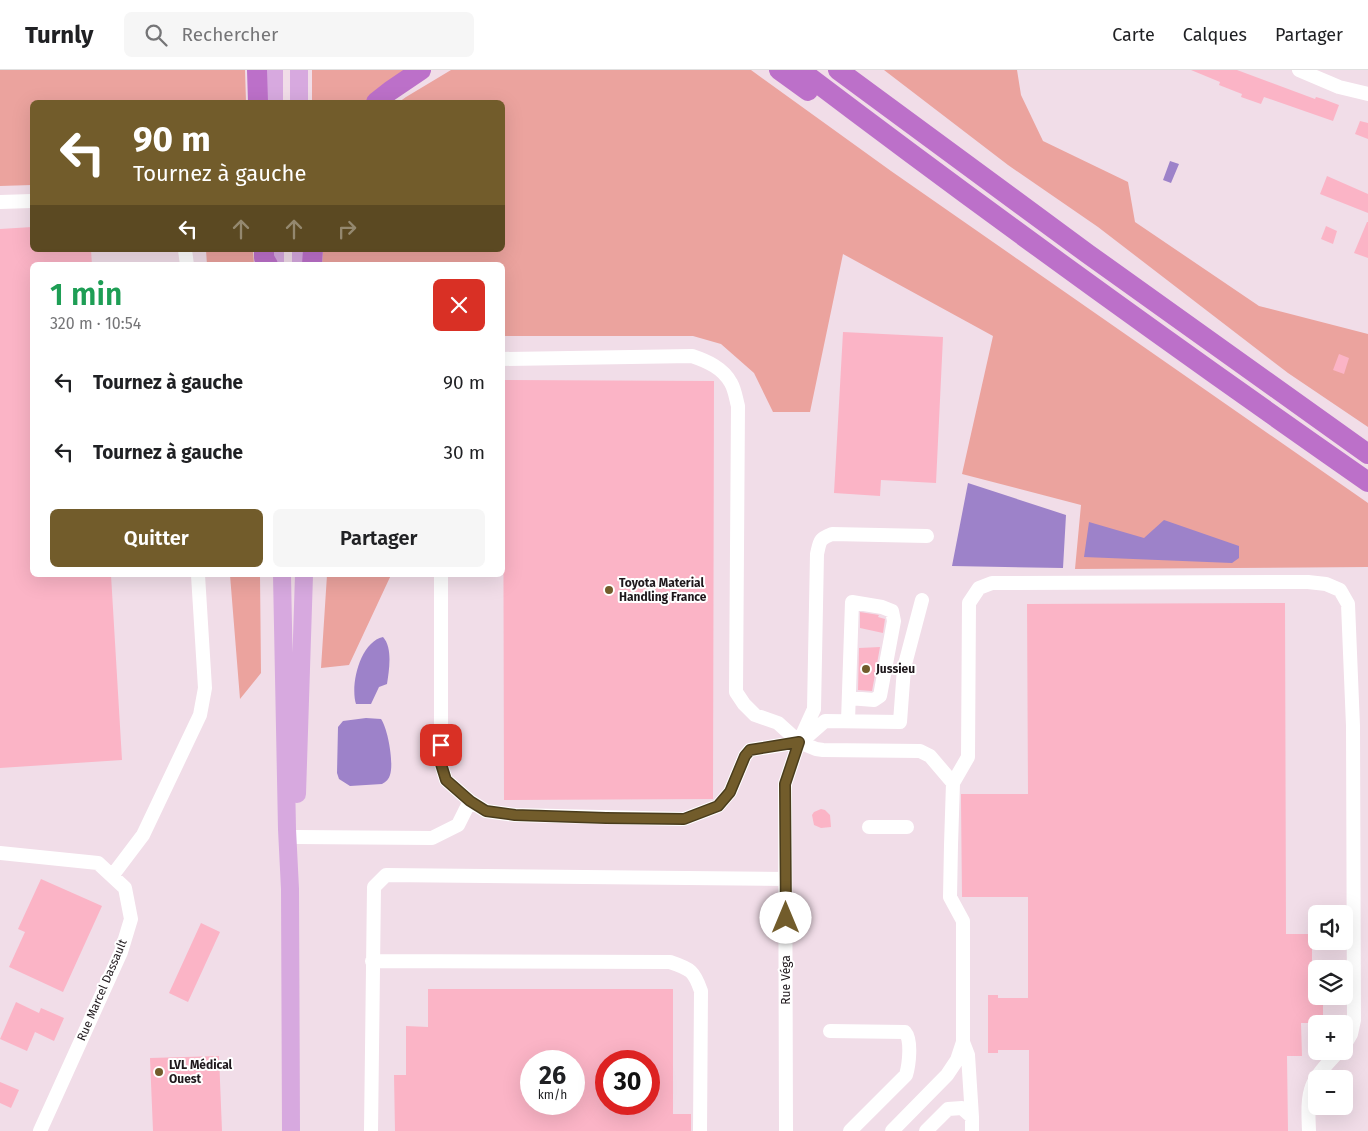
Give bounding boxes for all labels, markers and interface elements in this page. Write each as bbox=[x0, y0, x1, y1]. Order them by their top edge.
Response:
search box bbox=[124, 12, 474, 57]
text: Turnly bbox=[25, 21, 94, 49]
icon: search bbox=[142, 21, 170, 49]
text: Rechercher bbox=[182, 23, 278, 46]
text: Carte bbox=[1112, 24, 1155, 46]
text: Calques bbox=[1183, 24, 1247, 46]
text: Partager bbox=[1275, 24, 1343, 46]
text: 90 m bbox=[133, 118, 211, 160]
icon: left bbox=[50, 120, 115, 185]
text: Tournez à gauche bbox=[133, 160, 306, 187]
icon: left bbox=[174, 215, 202, 243]
icon: ahead bbox=[227, 215, 255, 243]
icon: ahead bbox=[280, 215, 308, 243]
icon: right bbox=[333, 215, 361, 243]
text: 1 min bbox=[50, 277, 122, 313]
button: close bbox=[433, 279, 485, 331]
text: 320 m · 10:54 bbox=[50, 314, 141, 333]
icon: left bbox=[50, 368, 78, 396]
text: Tournez à gauche bbox=[93, 371, 243, 394]
text: 90 m bbox=[443, 371, 485, 394]
icon: left bbox=[50, 438, 78, 466]
text: Tournez à gauche bbox=[93, 441, 243, 464]
text: 30 m bbox=[444, 441, 485, 464]
button: Quitter bbox=[50, 509, 263, 567]
button: Partager bbox=[273, 509, 485, 567]
place label: Toyota Material Handling France bbox=[619, 576, 707, 604]
marker: Toyota Material Handling France bbox=[603, 584, 615, 596]
place label: Jussieu bbox=[875, 662, 915, 676]
marker: Jussieu bbox=[860, 663, 872, 675]
pin bbox=[420, 724, 462, 766]
icon: arrive bbox=[427, 731, 455, 759]
position arrow bbox=[759, 891, 811, 943]
map controls bbox=[1308, 905, 1353, 1115]
button: sound bbox=[1308, 905, 1353, 950]
street label: Rue Marcel Dassault bbox=[74, 936, 130, 1043]
street label: Rue Véga bbox=[779, 955, 793, 1005]
button: layers bbox=[1308, 960, 1353, 1005]
button: + bbox=[1308, 1015, 1353, 1060]
speed limit sign: 30 bbox=[595, 1050, 660, 1115]
place label: LVL Médical Ouest bbox=[169, 1058, 233, 1086]
text: 26 bbox=[539, 1061, 566, 1091]
marker: LVL Médical Ouest bbox=[153, 1066, 165, 1078]
button: − bbox=[1308, 1070, 1353, 1115]
text: km/h bbox=[538, 1088, 567, 1102]

